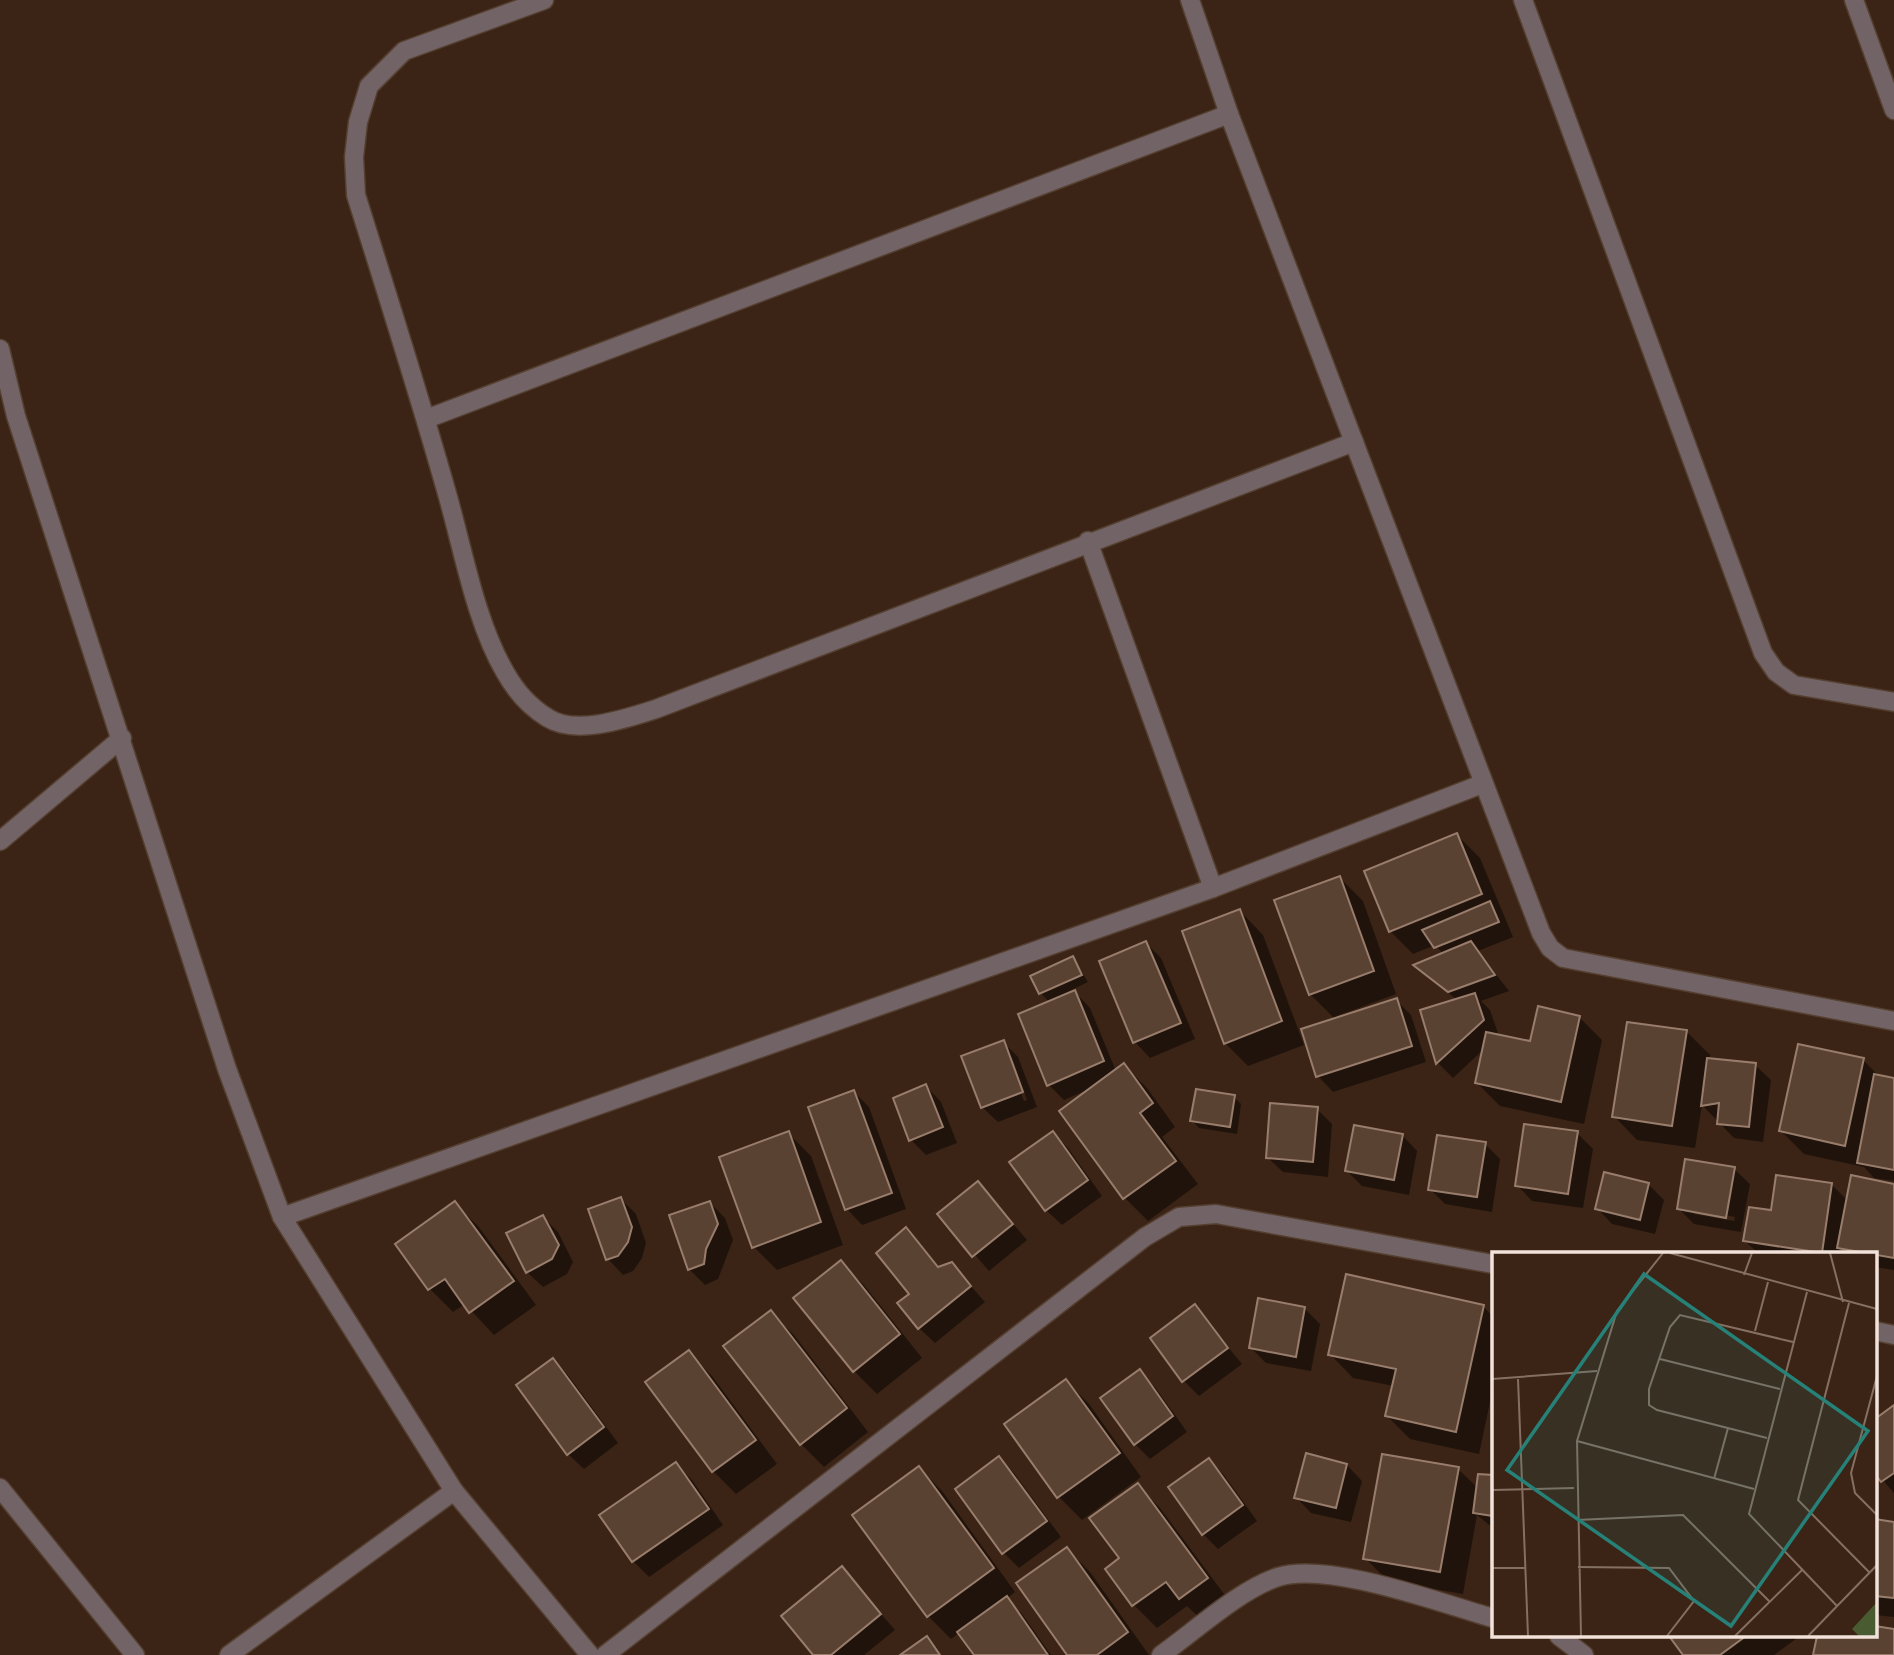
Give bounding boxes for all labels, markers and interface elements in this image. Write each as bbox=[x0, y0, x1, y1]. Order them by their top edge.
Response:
inset map bbox=[1492, 1252, 1876, 1638]

